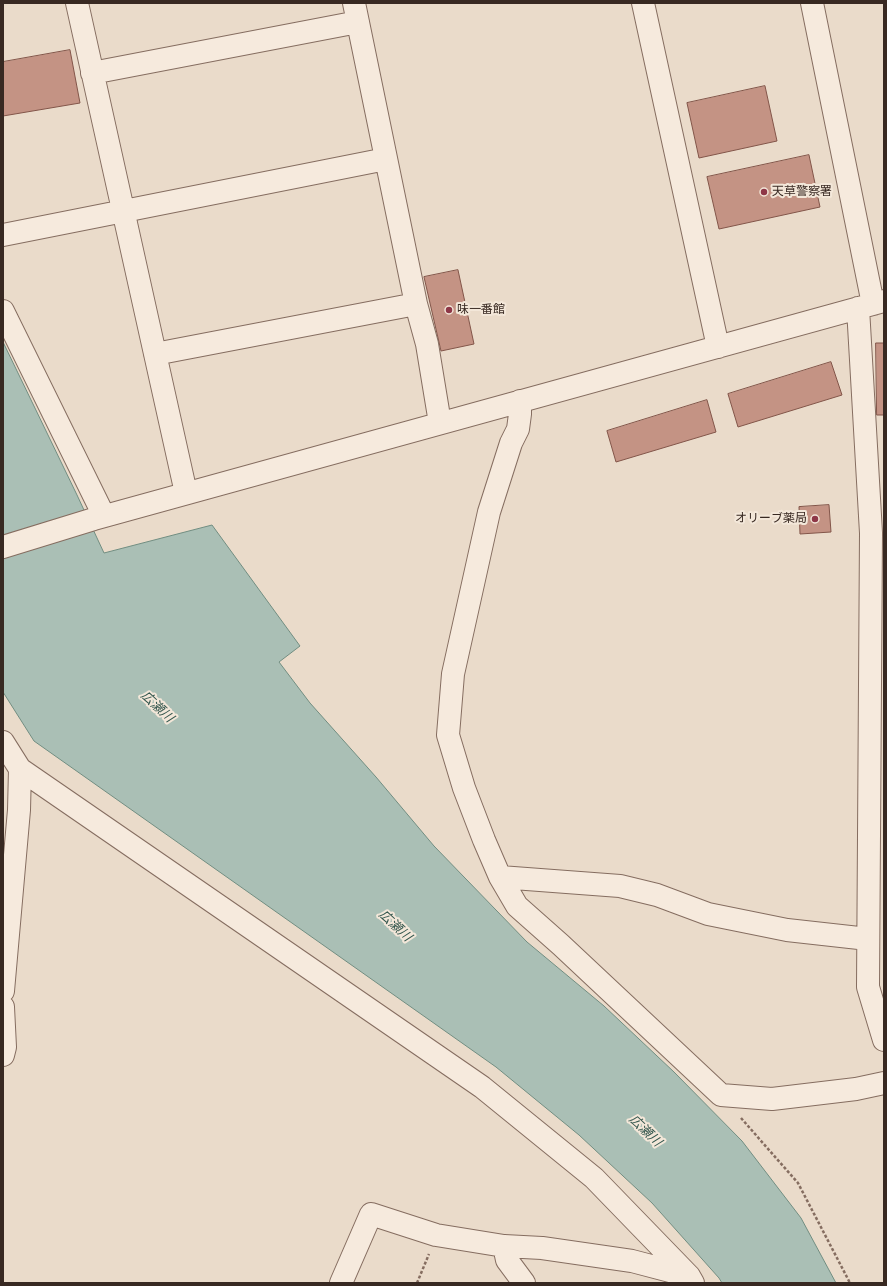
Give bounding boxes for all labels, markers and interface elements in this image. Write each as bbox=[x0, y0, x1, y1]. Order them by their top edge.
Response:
place label: 天草警察署 bbox=[772, 185, 832, 199]
marker: 天草警察署 bbox=[759, 187, 769, 197]
place label: 味一番館 bbox=[457, 303, 505, 317]
marker: 味一番館 bbox=[444, 305, 454, 315]
place label: オリーブ薬局 bbox=[735, 512, 807, 526]
marker: オリーブ薬局 bbox=[810, 514, 820, 524]
water label: 広瀬川 bbox=[137, 688, 177, 726]
water label: 広瀬川 bbox=[375, 907, 415, 945]
water label: 広瀬川 bbox=[626, 1112, 664, 1150]

